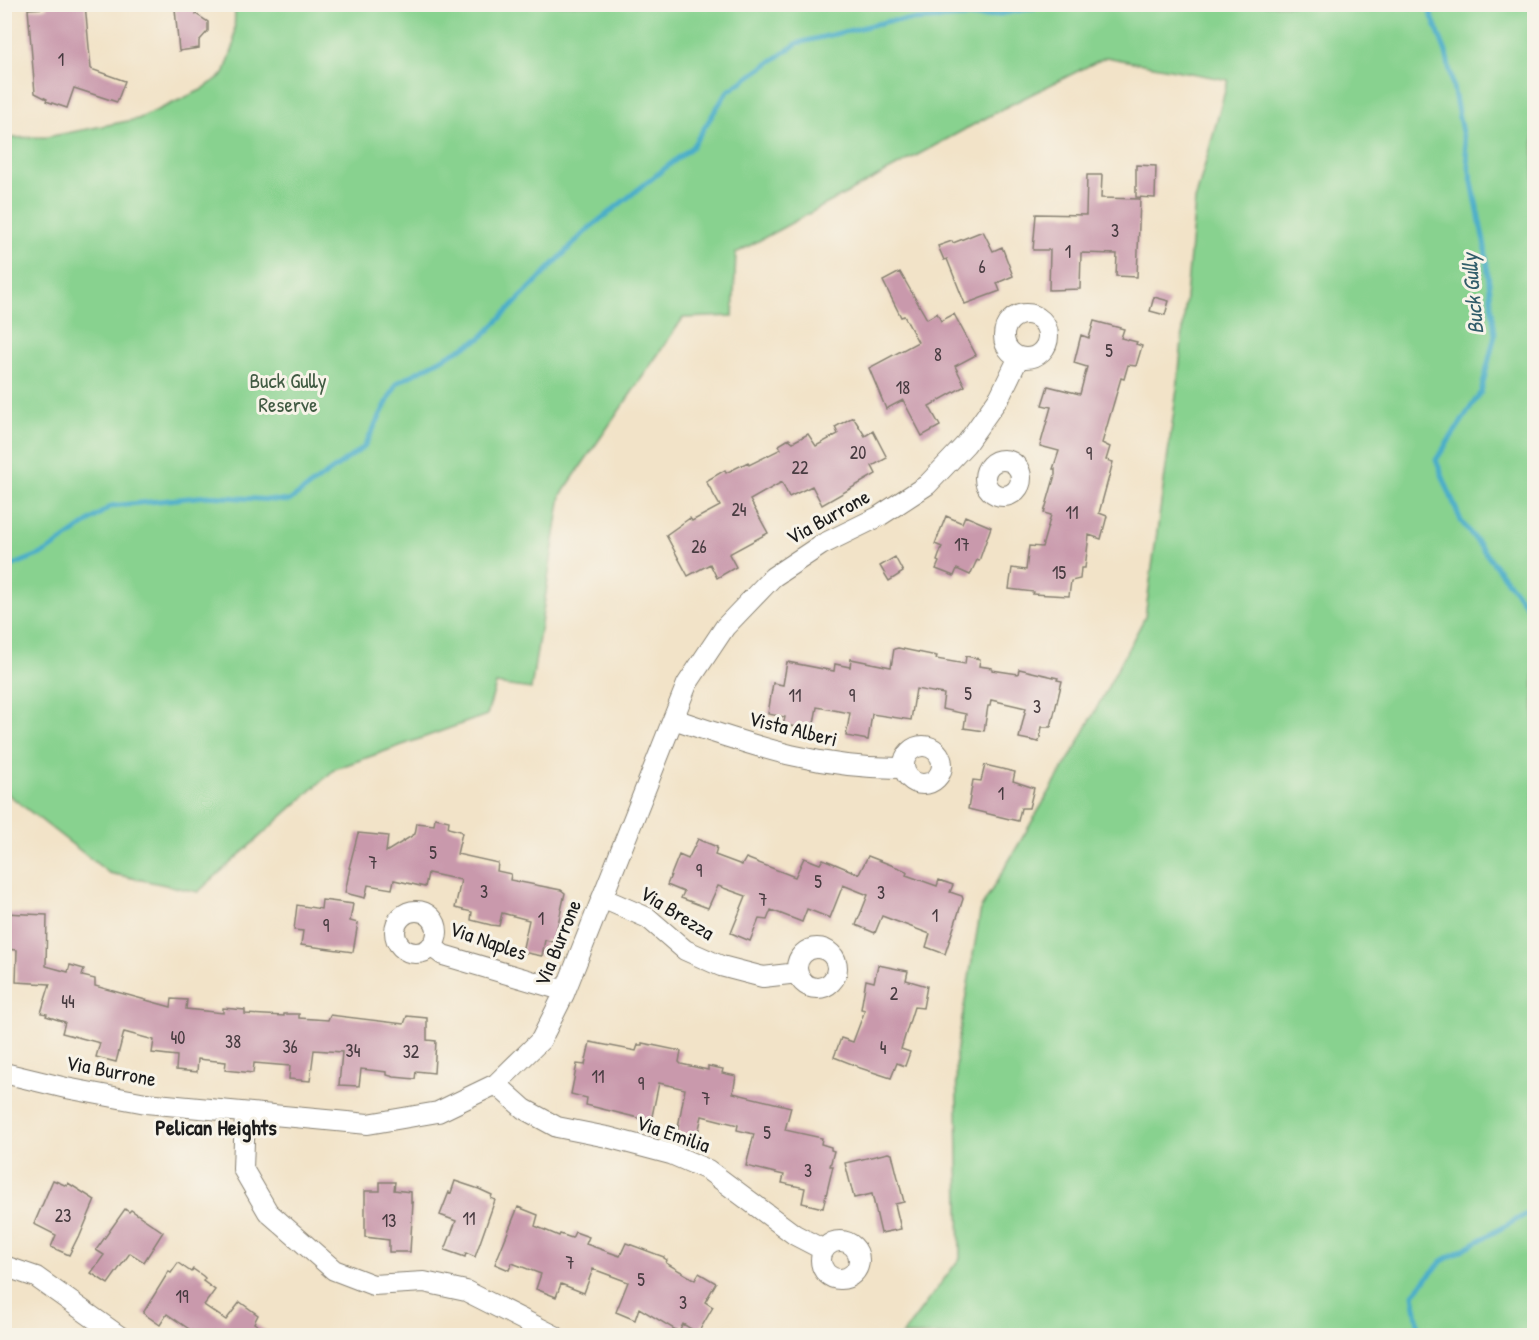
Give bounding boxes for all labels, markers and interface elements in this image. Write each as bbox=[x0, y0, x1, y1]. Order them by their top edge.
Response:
house number: 1 bbox=[58, 47, 64, 72]
house number: 3 bbox=[1111, 218, 1119, 243]
house number: 1 bbox=[1065, 239, 1071, 264]
water label: Buck Gully bbox=[1453, 250, 1490, 336]
house number: 6 bbox=[978, 254, 986, 279]
house number: 5 bbox=[1105, 338, 1113, 363]
house number: 8 bbox=[934, 342, 942, 367]
park label: Buck Gully Reserve bbox=[249, 366, 327, 419]
house number: 18 bbox=[896, 375, 910, 400]
house number: 20 bbox=[850, 440, 866, 465]
house number: 9 bbox=[1086, 441, 1093, 466]
house number: 22 bbox=[792, 455, 809, 480]
street label: Via Burrone bbox=[781, 482, 875, 551]
house number: 24 bbox=[731, 497, 747, 522]
house number: 11 bbox=[1065, 500, 1079, 525]
house number: 17 bbox=[954, 532, 970, 557]
house number: 26 bbox=[691, 534, 707, 559]
house number: 15 bbox=[1052, 560, 1066, 585]
house number: 5 bbox=[964, 681, 972, 706]
house number: 11 bbox=[788, 683, 802, 708]
house number: 9 bbox=[849, 683, 856, 708]
house number: 3 bbox=[1033, 694, 1041, 719]
street label: Vista Alberi bbox=[746, 703, 841, 754]
house number: 1 bbox=[998, 781, 1004, 806]
house number: 5 bbox=[429, 840, 437, 865]
house number: 7 bbox=[369, 850, 378, 875]
house number: 9 bbox=[696, 858, 703, 883]
house number: 5 bbox=[814, 869, 822, 894]
street label: Via Brezza bbox=[634, 878, 720, 947]
house number: 3 bbox=[480, 879, 488, 904]
house number: 3 bbox=[877, 880, 885, 905]
house number: 7 bbox=[759, 887, 768, 912]
street label: Via Burrone bbox=[527, 895, 588, 990]
house number: 1 bbox=[932, 903, 938, 928]
house number: 1 bbox=[538, 906, 544, 931]
house number: 9 bbox=[323, 913, 330, 938]
street label: Via Naples bbox=[446, 914, 531, 967]
house number: 2 bbox=[890, 981, 899, 1006]
house number: 44 bbox=[61, 989, 75, 1014]
house number: 40 bbox=[171, 1025, 185, 1050]
house number: 38 bbox=[225, 1029, 241, 1054]
house number: 36 bbox=[282, 1034, 298, 1059]
house number: 4 bbox=[880, 1035, 887, 1060]
house number: 34 bbox=[346, 1038, 361, 1063]
house number: 32 bbox=[403, 1039, 420, 1064]
street label: Via Burrone bbox=[64, 1048, 159, 1093]
house number: 11 bbox=[591, 1064, 605, 1089]
house number: 9 bbox=[638, 1071, 645, 1096]
house number: 7 bbox=[702, 1086, 711, 1111]
street label: Via Emilia bbox=[632, 1107, 714, 1160]
district label: Pelican Heights bbox=[155, 1112, 277, 1143]
house number: 5 bbox=[763, 1120, 771, 1145]
house number: 3 bbox=[804, 1158, 812, 1183]
house number: 23 bbox=[55, 1203, 71, 1228]
house number: 11 bbox=[462, 1206, 476, 1231]
house number: 13 bbox=[382, 1208, 396, 1233]
house number: 7 bbox=[566, 1250, 575, 1275]
house number: 5 bbox=[637, 1267, 645, 1292]
house number: 19 bbox=[175, 1284, 189, 1309]
house number: 3 bbox=[679, 1290, 687, 1315]

